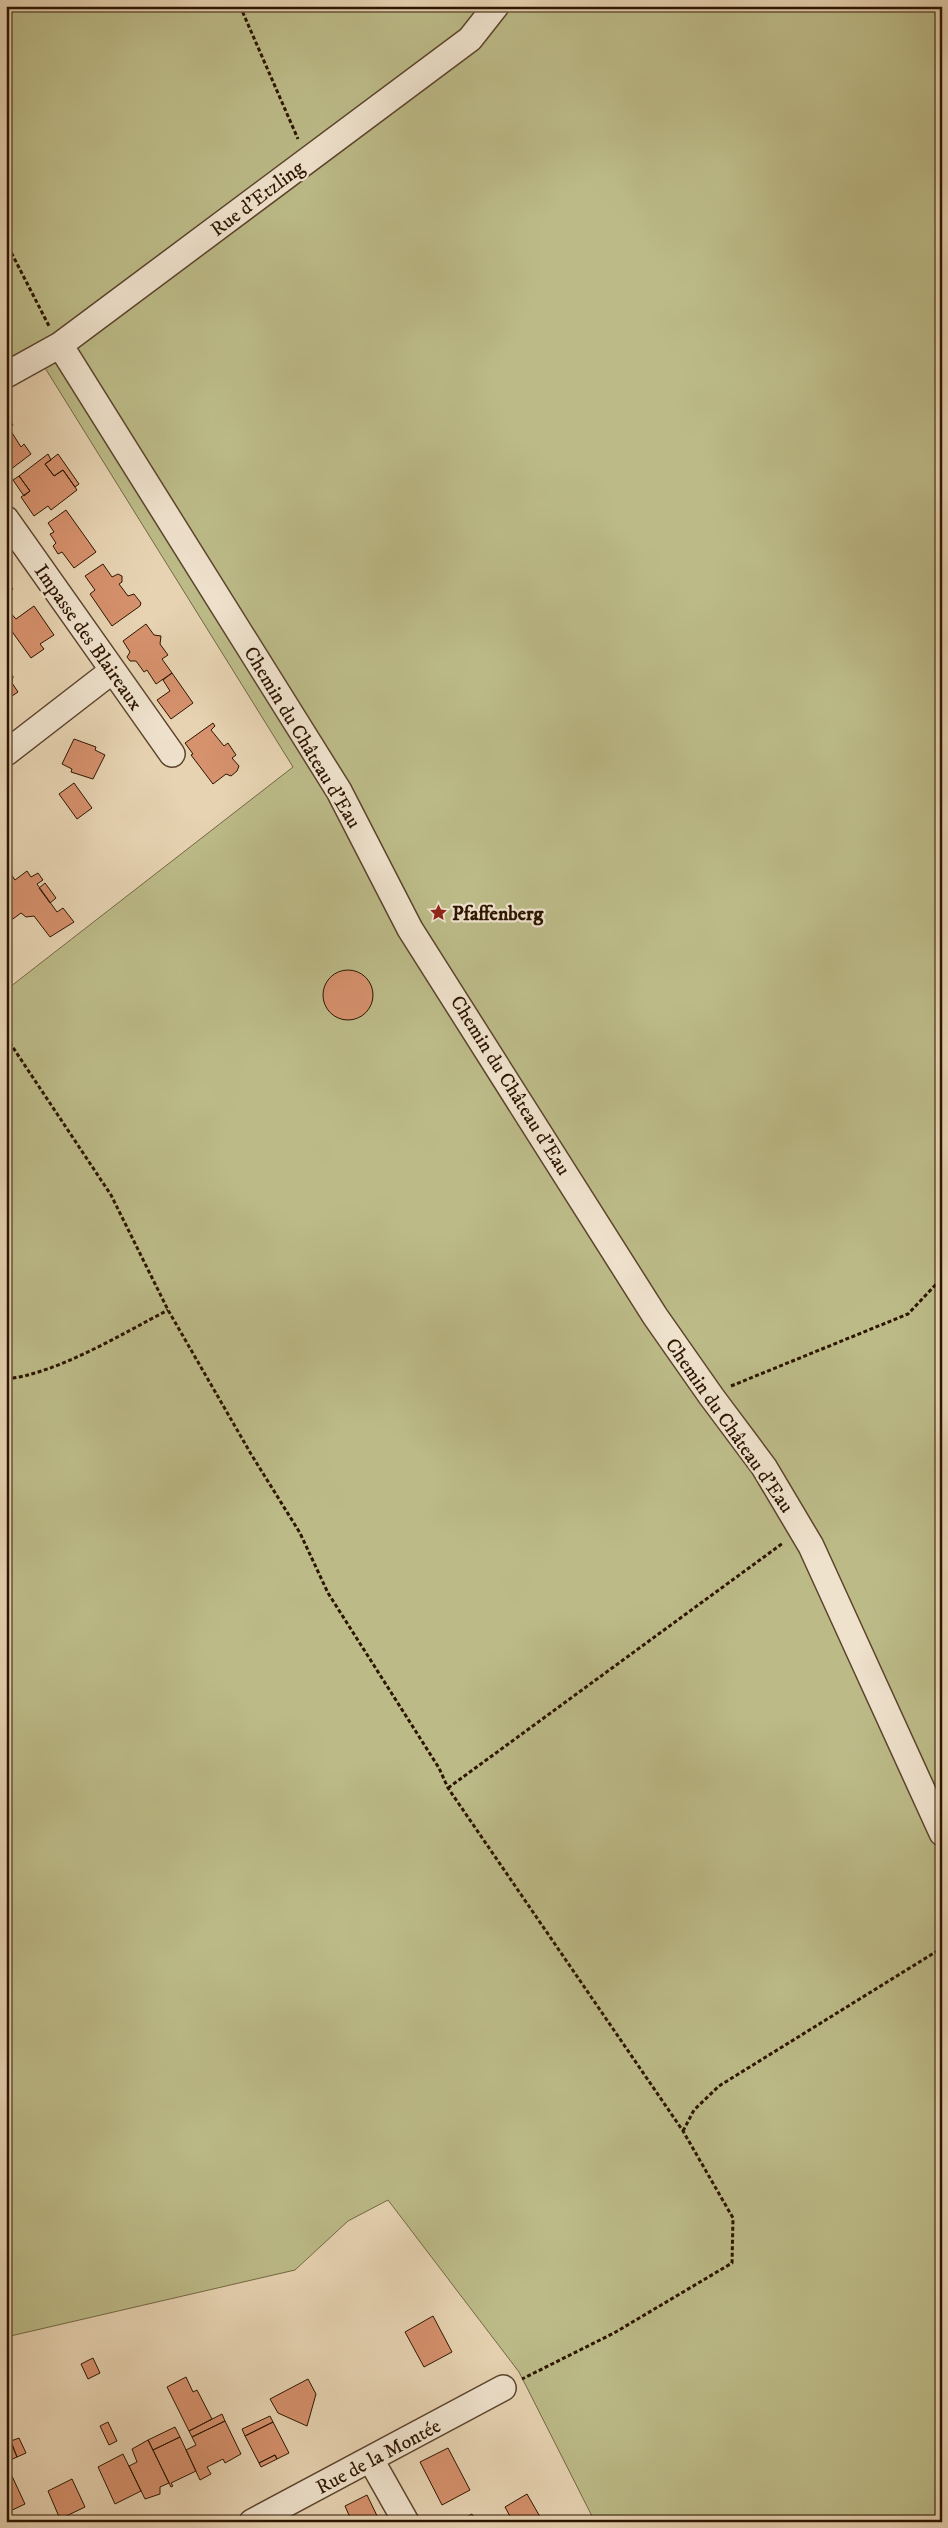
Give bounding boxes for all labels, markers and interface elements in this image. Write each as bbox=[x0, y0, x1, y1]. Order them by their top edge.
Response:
street label: Rue d'Etzling bbox=[206, 156, 310, 243]
street label: Impasse des Blaireaux bbox=[28, 560, 148, 716]
street label: Chemin du Château d'Eau bbox=[238, 642, 366, 833]
place label: Pfaffenberg bbox=[452, 902, 544, 927]
place icon: Pfaffenberg bbox=[428, 903, 448, 923]
street label: Chemin du Château d'Eau bbox=[444, 991, 575, 1180]
street label: Chemin du Château d'Eau bbox=[659, 1334, 799, 1518]
street label: Rue de la Montée bbox=[312, 2414, 445, 2501]

